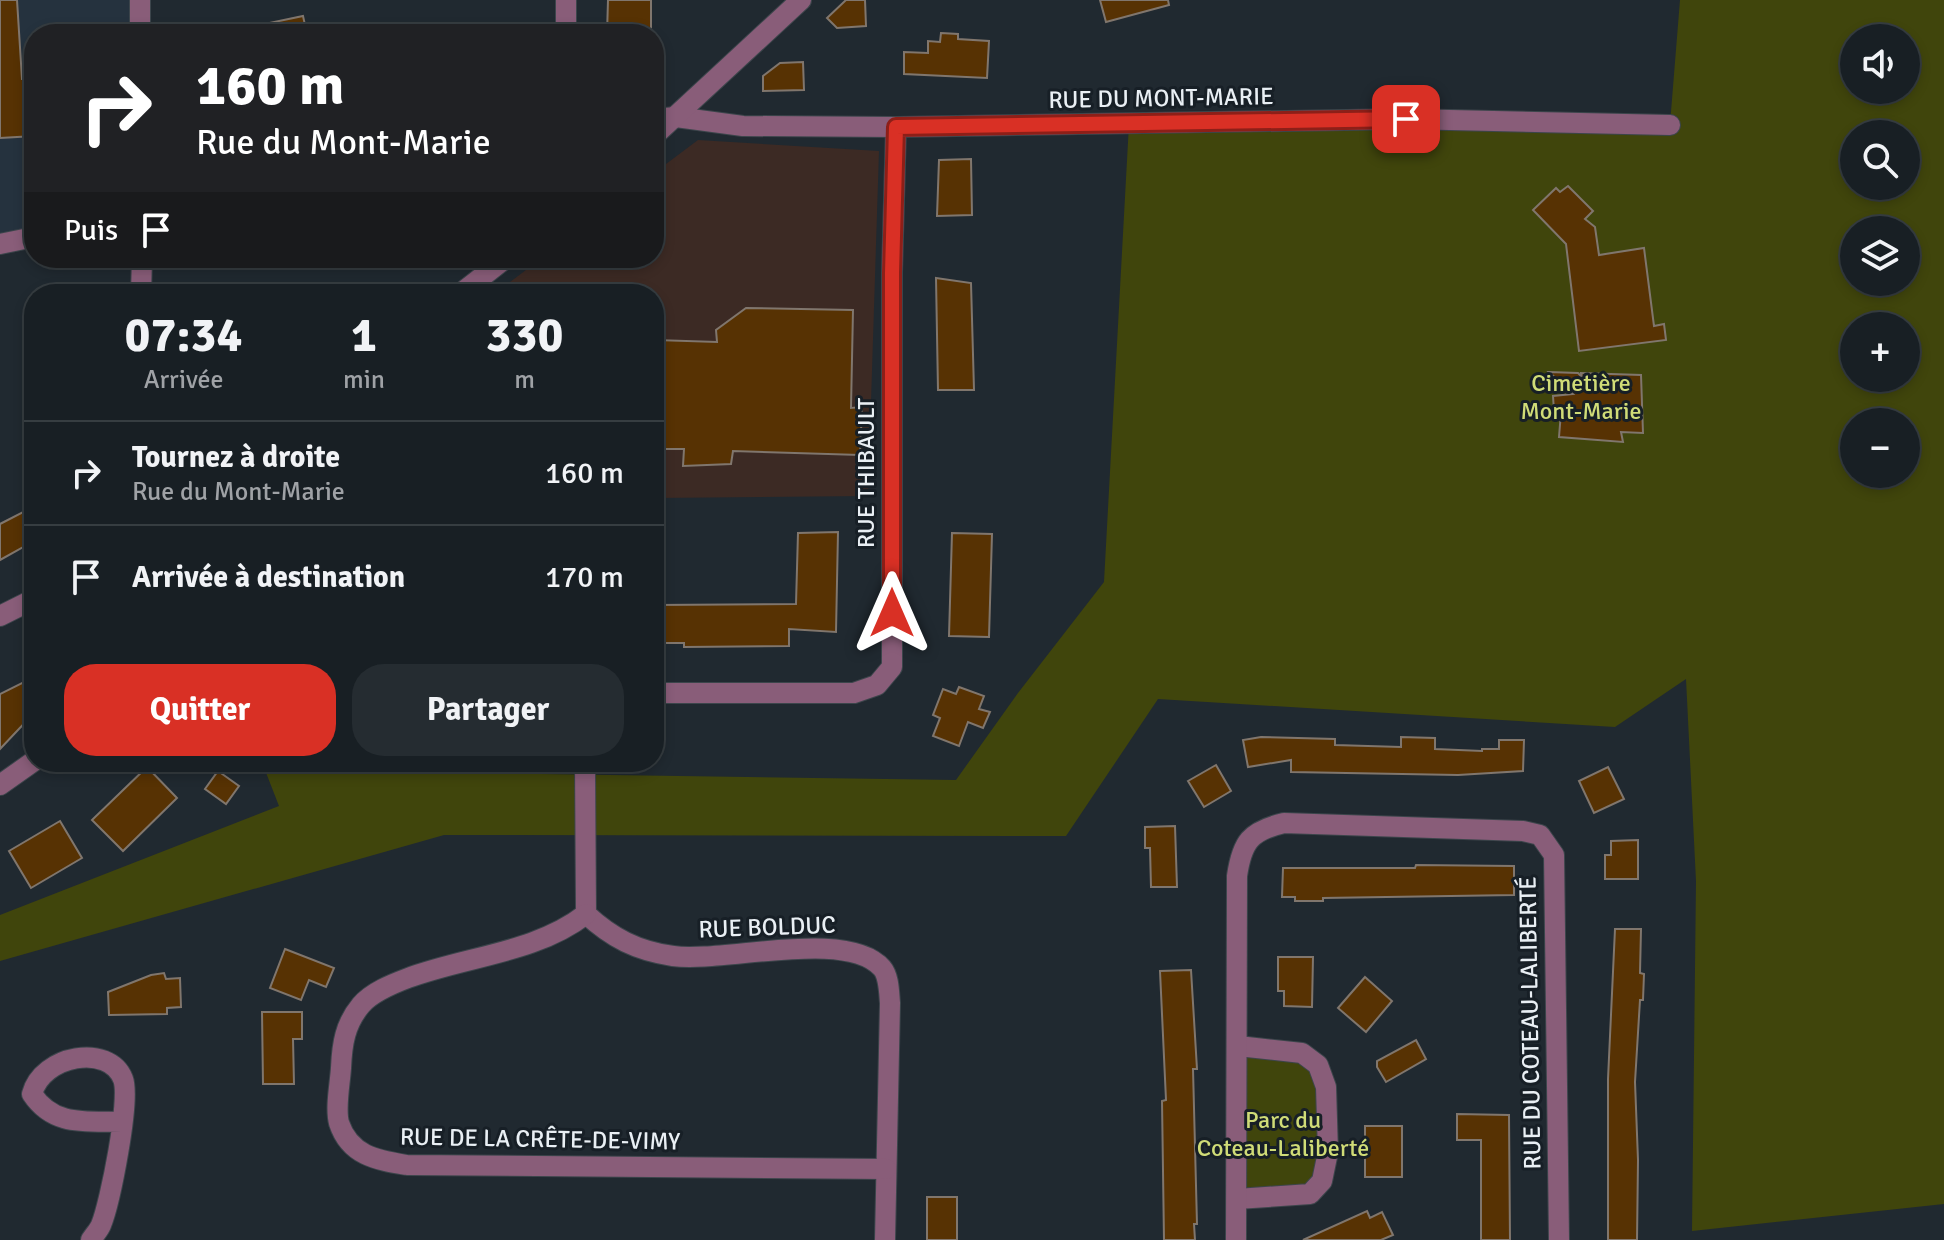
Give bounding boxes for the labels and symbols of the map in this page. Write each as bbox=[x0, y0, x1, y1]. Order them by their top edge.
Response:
street label: RUE DU MONT-MARIE bbox=[1048, 81, 1274, 115]
pin bbox=[1372, 85, 1440, 153]
park label: Cimetière Mont-Marie bbox=[1520, 368, 1642, 426]
street label: RUE THIBAULT bbox=[851, 398, 881, 548]
position arrow bbox=[850, 571, 934, 655]
street label: RUE DU COTEAU-LALIBERTÉ bbox=[1512, 876, 1548, 1170]
street label: RUE BOLDUC bbox=[698, 910, 836, 944]
park label: Parc du Coteau-Laliberté bbox=[1197, 1105, 1369, 1163]
street label: RUE DE LA CRÊTE-DE-VIMY bbox=[400, 1122, 680, 1156]

